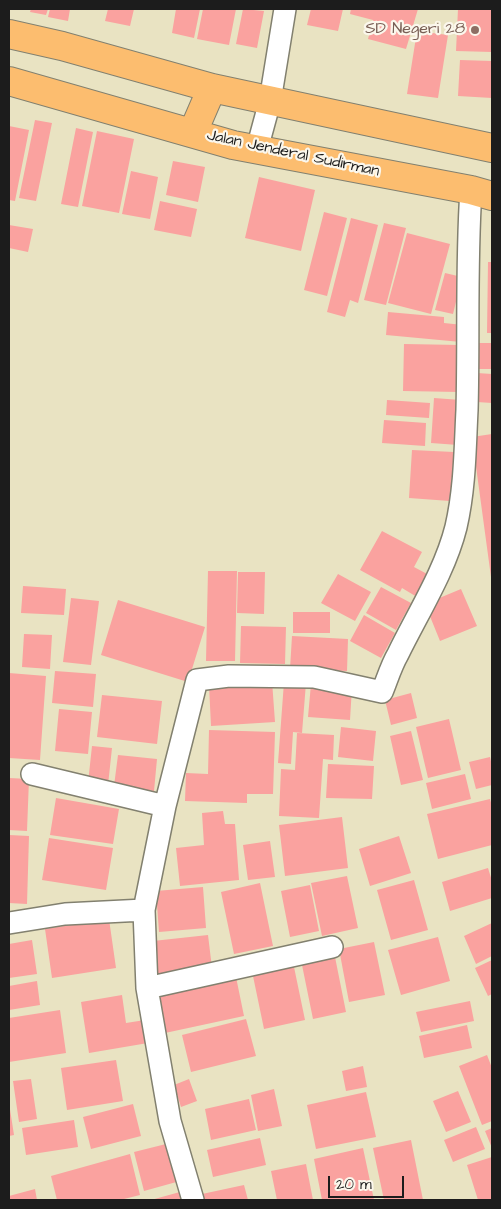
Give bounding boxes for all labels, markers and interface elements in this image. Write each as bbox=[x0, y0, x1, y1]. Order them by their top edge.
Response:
place label: SD Negeri 28 bbox=[365, 20, 465, 40]
marker: SD Negeri 28 bbox=[469, 24, 481, 36]
street label: Jalan Jenderal Sudirman bbox=[205, 126, 381, 182]
scale bar bbox=[331, 1166, 407, 1198]
text: 20 m bbox=[336, 1174, 372, 1195]

